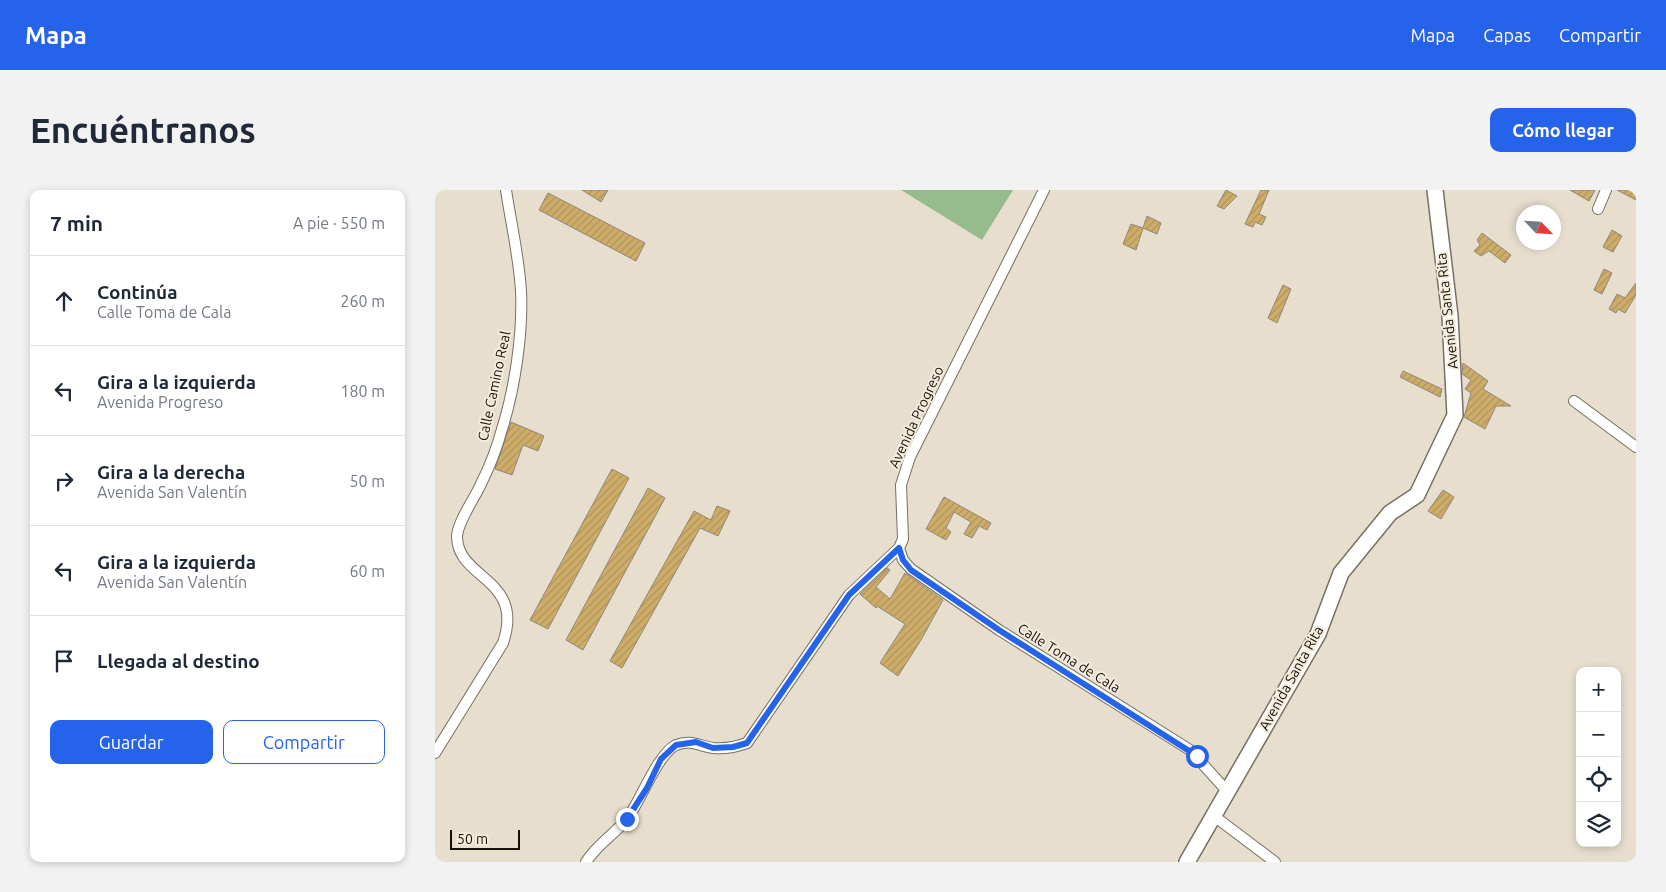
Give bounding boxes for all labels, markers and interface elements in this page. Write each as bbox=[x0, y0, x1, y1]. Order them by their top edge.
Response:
text: Mapa bbox=[25, 22, 87, 49]
text: Mapa bbox=[1410, 25, 1455, 45]
text: Capas bbox=[1483, 25, 1531, 45]
text: Compartir bbox=[1559, 25, 1641, 45]
button: Cómo llegar bbox=[1490, 108, 1636, 152]
text: Encuéntranos bbox=[30, 110, 256, 150]
north arrow bbox=[1516, 205, 1561, 250]
text: 7 min bbox=[50, 211, 103, 235]
text: A pie · 550 m bbox=[293, 214, 385, 232]
street label: Avenida Santa Rita bbox=[1433, 252, 1461, 370]
text: Continúa bbox=[97, 281, 178, 303]
icon: ahead bbox=[50, 287, 78, 315]
text: 260 m bbox=[340, 292, 385, 310]
text: Calle Toma de Cala bbox=[97, 303, 231, 321]
street label: Calle Camino Real bbox=[475, 329, 514, 442]
street label: Avenida Progreso bbox=[885, 363, 947, 471]
text: Gira a la izquierda bbox=[97, 371, 256, 393]
icon: left bbox=[50, 377, 78, 405]
text: 180 m bbox=[340, 382, 385, 400]
text: Avenida Progreso bbox=[97, 393, 223, 411]
text: Gira a la derecha bbox=[97, 461, 245, 483]
icon: right bbox=[50, 467, 78, 495]
text: 50 m bbox=[349, 472, 385, 490]
text: Avenida San Valentín bbox=[97, 483, 247, 501]
text: Gira a la izquierda bbox=[97, 551, 256, 573]
icon: left bbox=[50, 557, 78, 585]
text: 60 m bbox=[349, 562, 385, 580]
text: Avenida San Valentín bbox=[97, 573, 247, 591]
street label: Calle Toma de Cala bbox=[1015, 620, 1123, 696]
street label: Avenida Santa Rita bbox=[1256, 623, 1326, 733]
icon: arrive bbox=[50, 647, 78, 675]
text: Llegada al destino bbox=[97, 650, 260, 672]
map controls bbox=[1576, 667, 1621, 847]
button: + bbox=[1576, 667, 1621, 712]
button: − bbox=[1576, 712, 1621, 757]
button: Guardar bbox=[50, 720, 213, 764]
button: Compartir bbox=[223, 720, 385, 764]
route start bbox=[1186, 745, 1209, 768]
button: locate bbox=[1576, 757, 1621, 802]
button: layers bbox=[1576, 802, 1621, 847]
route end bbox=[616, 808, 639, 831]
scale bar bbox=[450, 827, 520, 850]
text: 50 m bbox=[457, 831, 488, 847]

